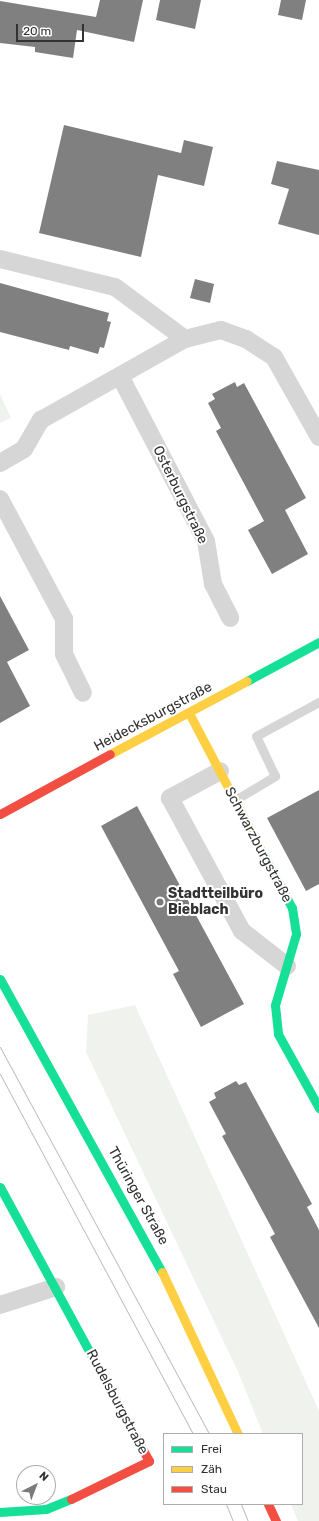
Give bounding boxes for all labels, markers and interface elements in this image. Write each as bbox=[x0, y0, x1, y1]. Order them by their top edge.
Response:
scale bar bbox=[18, 16, 86, 42]
text: 20 m bbox=[23, 24, 51, 38]
street label: Osterburgstraße bbox=[149, 443, 211, 547]
street label: Heidecksburgstraße bbox=[91, 679, 215, 755]
street label: Schwarzburgstraße bbox=[221, 785, 295, 905]
place label: Stadtteilbüro Bieblach bbox=[168, 886, 263, 918]
marker: Stadtteilbüro Bieblach bbox=[155, 897, 165, 907]
street label: Thüringer Straße bbox=[104, 1144, 172, 1248]
street label: Rudelsburgstraße bbox=[82, 1347, 152, 1457]
legend bbox=[163, 1433, 303, 1505]
text: Frei bbox=[201, 1442, 222, 1456]
text: Zäh bbox=[201, 1462, 222, 1476]
north arrow bbox=[16, 1465, 56, 1505]
text: N bbox=[36, 1469, 51, 1484]
text: Stau bbox=[201, 1482, 227, 1496]

